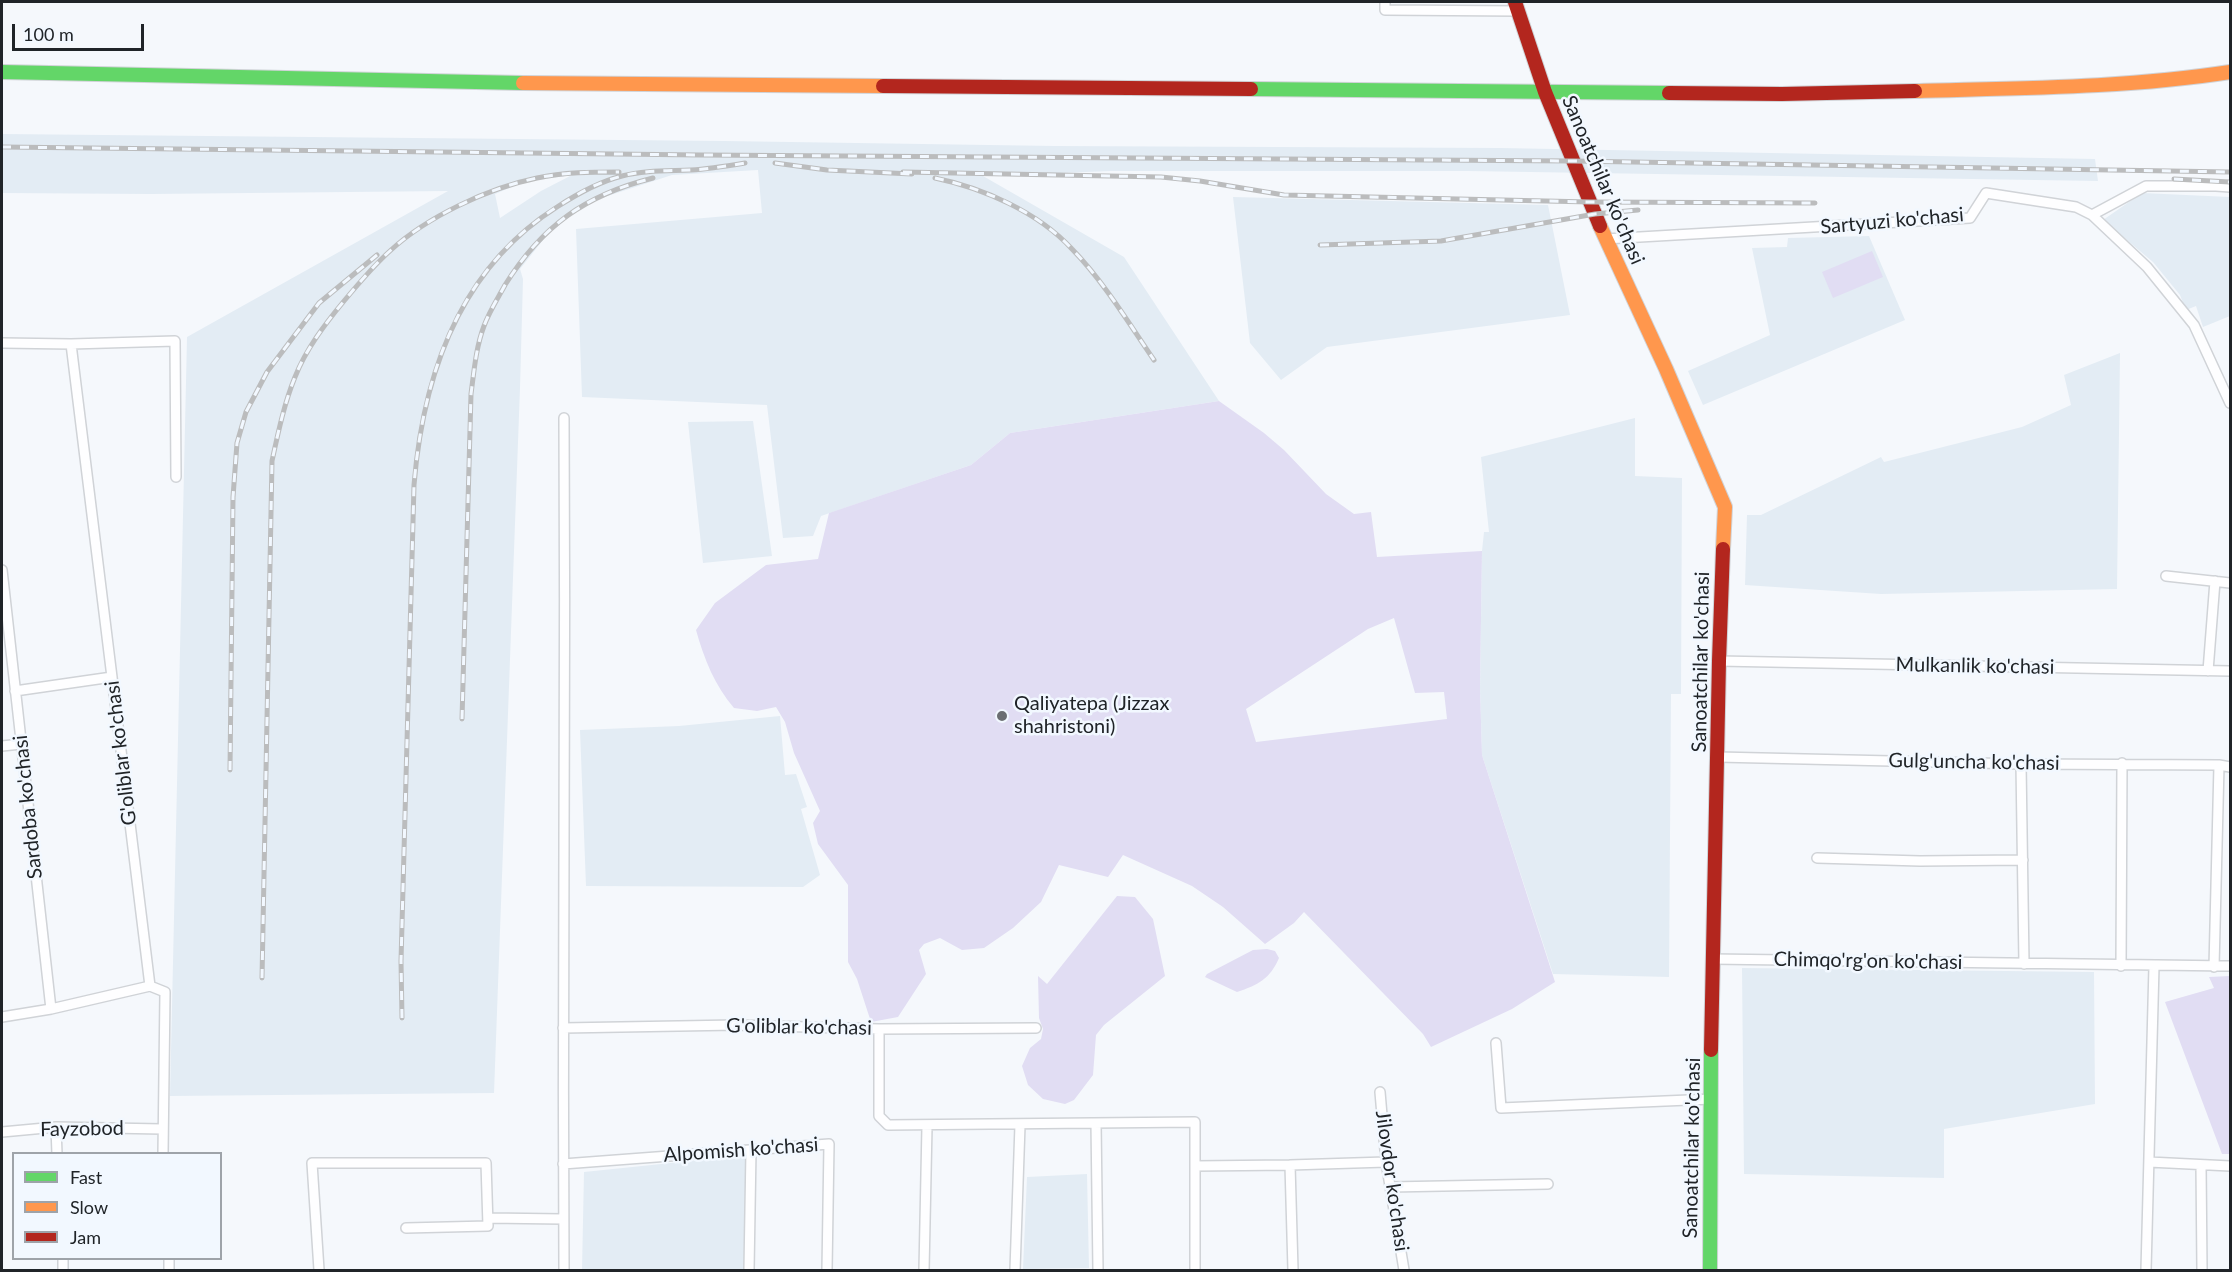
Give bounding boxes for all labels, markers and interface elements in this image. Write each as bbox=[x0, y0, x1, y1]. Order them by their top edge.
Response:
scale bar bbox=[15, 12, 147, 50]
text: 100 m bbox=[23, 23, 74, 45]
street label: Sanoatchilar ko'chasi bbox=[1557, 92, 1649, 268]
street label: Sartyuzi ko'chasi bbox=[1819, 203, 1965, 239]
street label: Sanoatchilar ko'chasi bbox=[1687, 571, 1715, 753]
street label: Mulkanlik ko'chasi bbox=[1895, 653, 2055, 679]
street label: G'oliblar ko'chasi bbox=[100, 679, 142, 827]
place label: Qaliyatepa (Jizzax shahristoni) bbox=[1014, 692, 1169, 739]
marker: Qaliyatepa (Jizzax shahristoni) bbox=[995, 709, 1009, 723]
street label: Sardoba ko'chasi bbox=[9, 734, 47, 880]
street label: Gulg'uncha ko'chasi bbox=[1888, 749, 2060, 775]
street label: Chimqo'rg'on ko'chasi bbox=[1773, 947, 1963, 975]
street label: G'oliblar ko'chasi bbox=[726, 1014, 872, 1040]
street label: Sanoatchilar ko'chasi bbox=[1678, 1057, 1706, 1239]
street label: Jilovdor ko'chasi bbox=[1370, 1109, 1414, 1253]
street label: Fayzobod bbox=[40, 1116, 124, 1142]
street label: Alpomish ko'chasi bbox=[663, 1133, 819, 1167]
legend bbox=[12, 1152, 222, 1260]
text: Fast bbox=[70, 1166, 102, 1188]
text: Slow bbox=[70, 1196, 108, 1218]
text: Jam bbox=[70, 1226, 101, 1248]

